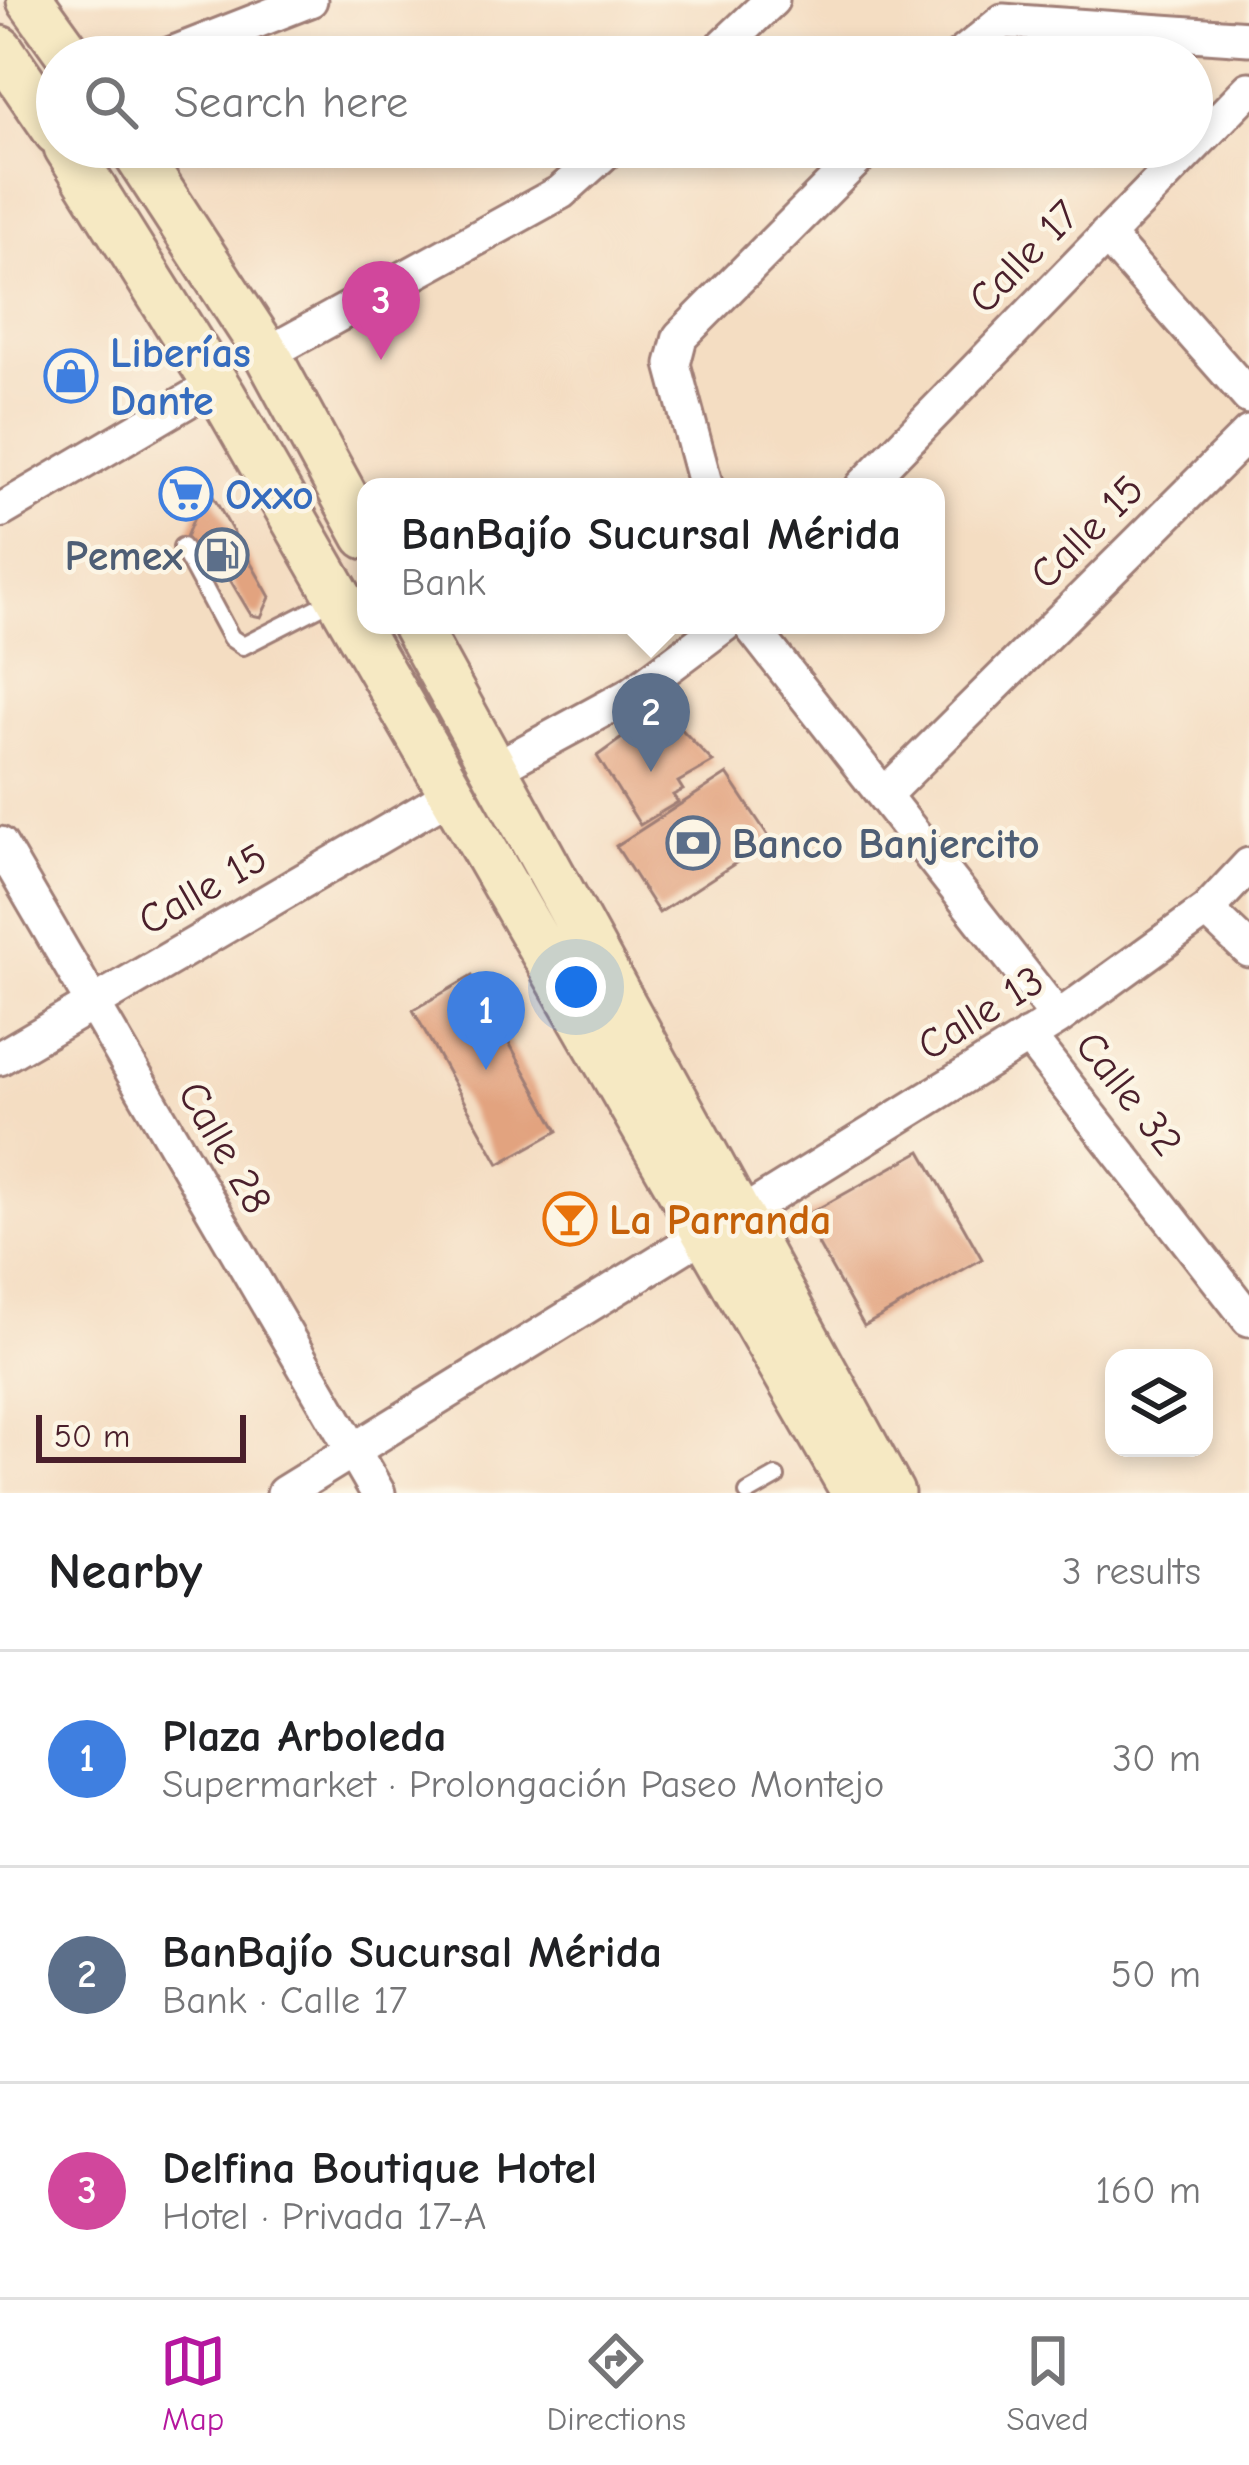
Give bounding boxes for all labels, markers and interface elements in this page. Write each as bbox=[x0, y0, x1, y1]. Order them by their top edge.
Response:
search box bbox=[36, 36, 1213, 168]
icon: search bbox=[78, 69, 144, 135]
text: Search here bbox=[174, 76, 408, 128]
street label: Calle 17 bbox=[959, 191, 1090, 323]
pin: 3 bbox=[342, 261, 420, 360]
place label: Liberías Dante bbox=[110, 329, 251, 426]
shop icon: Liberías Dante bbox=[43, 348, 99, 404]
street label: Calle 15 bbox=[1020, 465, 1154, 599]
supermarket icon: Oxxo bbox=[158, 466, 214, 522]
place label: Oxxo bbox=[225, 471, 314, 520]
popup bbox=[357, 478, 945, 634]
text: BanBajío Sucursal Mérida bbox=[401, 508, 901, 560]
fuel station icon: Pemex bbox=[194, 527, 250, 583]
place label: Pemex bbox=[65, 532, 183, 581]
text: Bank bbox=[401, 560, 486, 605]
pin: 2 bbox=[612, 673, 690, 772]
bank icon: Banco Banjercito bbox=[665, 815, 721, 871]
place label: Banco Banjercito bbox=[732, 820, 1040, 869]
street label: Calle 15 bbox=[130, 833, 276, 946]
street label: Calle 13 bbox=[909, 956, 1053, 1071]
your location bbox=[546, 957, 606, 1017]
pin: 1 bbox=[447, 971, 525, 1070]
street label: Calle 32 bbox=[1065, 1022, 1192, 1166]
street label: Calle 28 bbox=[167, 1073, 282, 1223]
bar icon: La Parranda bbox=[542, 1191, 598, 1247]
place label: La Parranda bbox=[609, 1196, 831, 1245]
map controls bbox=[1105, 1349, 1213, 1457]
button: layers bbox=[1105, 1349, 1213, 1457]
scale bar bbox=[36, 1409, 246, 1462]
text: 50 m bbox=[54, 1417, 130, 1455]
text: Nearby bbox=[48, 1542, 202, 1601]
text: 3 results bbox=[1062, 1549, 1201, 1594]
text: Plaza Arboleda bbox=[162, 1710, 447, 1762]
text: 1 bbox=[79, 1736, 95, 1781]
text: 30 m bbox=[1112, 1736, 1201, 1781]
text: Supermarket · Prolongación Paseo Montejo bbox=[162, 1762, 884, 1807]
text: BanBajío Sucursal Mérida bbox=[162, 1926, 662, 1978]
text: 2 bbox=[77, 1952, 97, 1997]
text: 50 m bbox=[1111, 1952, 1201, 1997]
text: Bank · Calle 17 bbox=[162, 1978, 407, 2023]
text: Delfina Boutique Hotel bbox=[162, 2142, 597, 2194]
text: 3 bbox=[77, 2168, 97, 2213]
text: 160 m bbox=[1095, 2168, 1201, 2213]
text: Hotel · Privada 17-A bbox=[162, 2194, 486, 2239]
tab: Map bbox=[160, 2328, 226, 2438]
tab: Directions bbox=[547, 2328, 686, 2438]
tab: Saved bbox=[1006, 2328, 1089, 2438]

